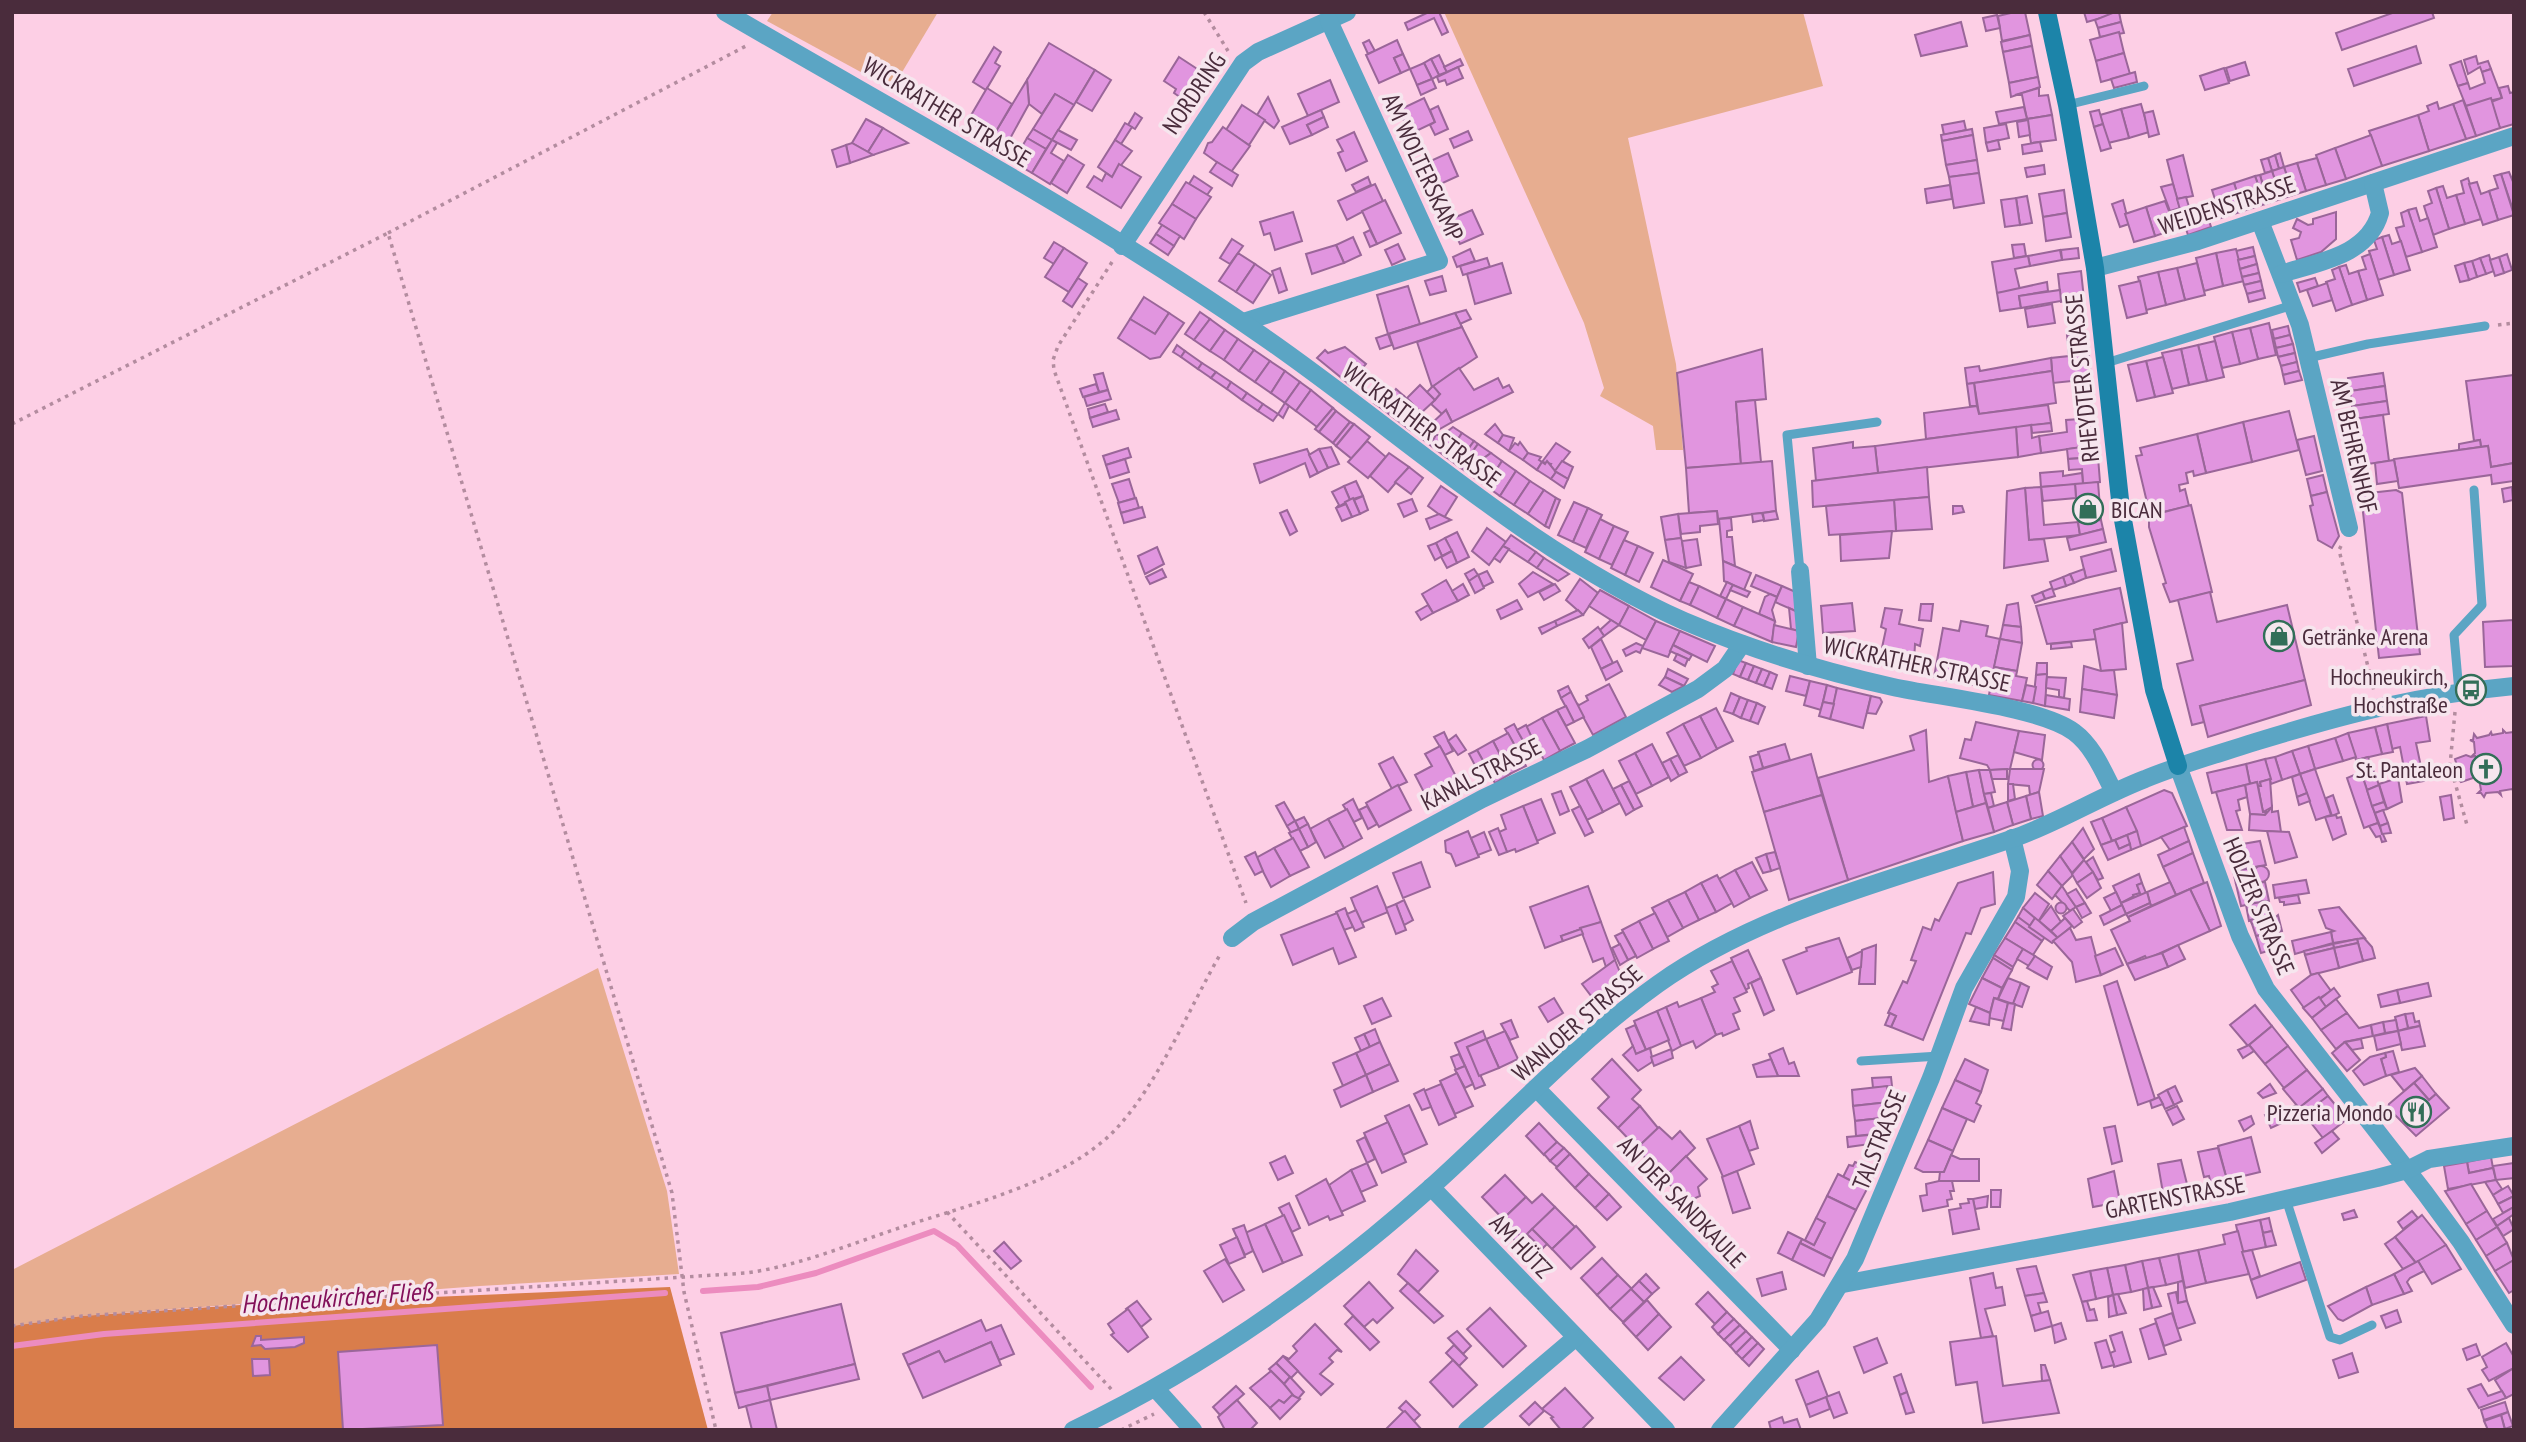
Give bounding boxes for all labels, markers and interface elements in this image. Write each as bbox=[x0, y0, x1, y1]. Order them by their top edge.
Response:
street label: NORDRING bbox=[1155, 46, 1233, 140]
street label: WICKRATHER STRASSE bbox=[857, 50, 1037, 174]
street label: AM WOLTERSKAMP bbox=[1375, 88, 1471, 246]
street label: WEIDENSTRASSE bbox=[2155, 168, 2299, 242]
street label: RHEYDTER STRASSE bbox=[2058, 292, 2106, 464]
street label: WICKRATHER STRASSE bbox=[1337, 355, 1507, 495]
street label: AM BEHRENHOF bbox=[2324, 376, 2384, 516]
shop icon: BICAN bbox=[2071, 492, 2105, 526]
place label: BICAN bbox=[2111, 494, 2163, 525]
shop icon: Getränke Arena bbox=[2262, 619, 2296, 653]
place label: Getränke Arena bbox=[2302, 621, 2428, 652]
street label: WICKRATHER STRASSE bbox=[1821, 629, 2013, 699]
place label: Hochneukirch, Hochstraße bbox=[2330, 661, 2448, 720]
bus stop icon: Hochneukirch, Hochstraße bbox=[2454, 673, 2488, 707]
street label: KANALSTRASSE bbox=[1416, 730, 1546, 818]
church icon: St. Pantaleon bbox=[2469, 752, 2503, 786]
place label: St. Pantaleon bbox=[2356, 754, 2463, 785]
street label: HOLZER STRASSE bbox=[2216, 833, 2302, 979]
street label: WANLOER STRASSE bbox=[1505, 958, 1649, 1088]
street label: TALSTRASSE bbox=[1845, 1086, 1913, 1194]
restaurant icon: Pizzeria Mondo bbox=[2399, 1095, 2433, 1129]
place label: Pizzeria Mondo bbox=[2267, 1097, 2393, 1128]
street label: AN DER SANDKAULE bbox=[1611, 1130, 1753, 1274]
street label: GARTENSTRASSE bbox=[2103, 1168, 2247, 1226]
street label: AM HÜTZ bbox=[1483, 1207, 1559, 1285]
water label: Hochneukircher Fließ bbox=[240, 1274, 436, 1320]

